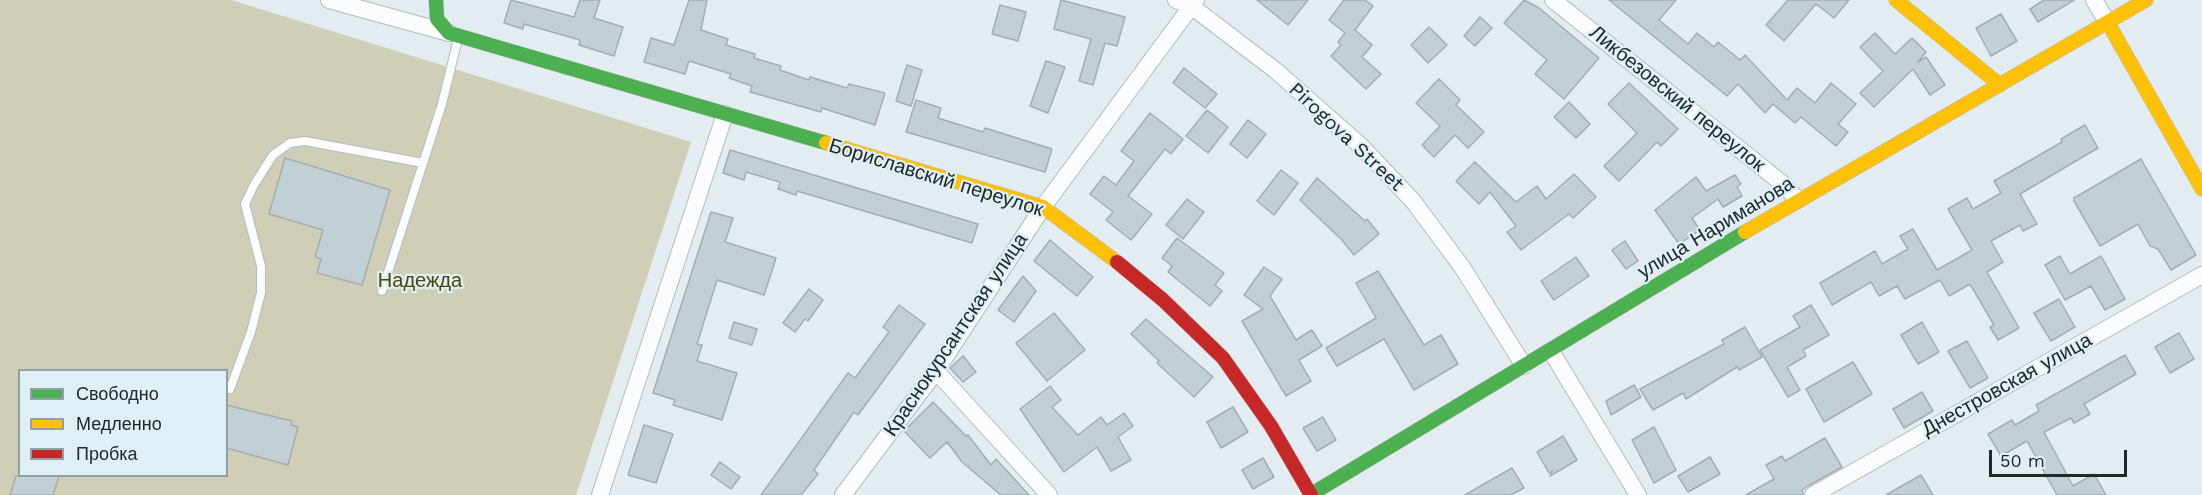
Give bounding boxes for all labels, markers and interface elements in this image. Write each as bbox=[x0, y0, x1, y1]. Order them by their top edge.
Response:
street label: Ликбезовский переулок bbox=[1584, 21, 1770, 177]
street label: Pirogova Street bbox=[1284, 78, 1408, 196]
street label: Бориславский переулок bbox=[826, 134, 1046, 222]
street label: улица Нариманова bbox=[1633, 172, 1799, 284]
street label: Краснокурсантская улица bbox=[879, 229, 1033, 441]
park label: Надежда bbox=[378, 269, 462, 293]
street label: Днестровская улица bbox=[1918, 328, 2096, 442]
legend bbox=[18, 369, 228, 477]
text: Свободно bbox=[76, 383, 159, 404]
text: Медленно bbox=[76, 413, 162, 434]
scale bar bbox=[1992, 438, 2130, 476]
text: Пробка bbox=[76, 443, 138, 464]
text: 50 m bbox=[2000, 450, 2045, 471]

